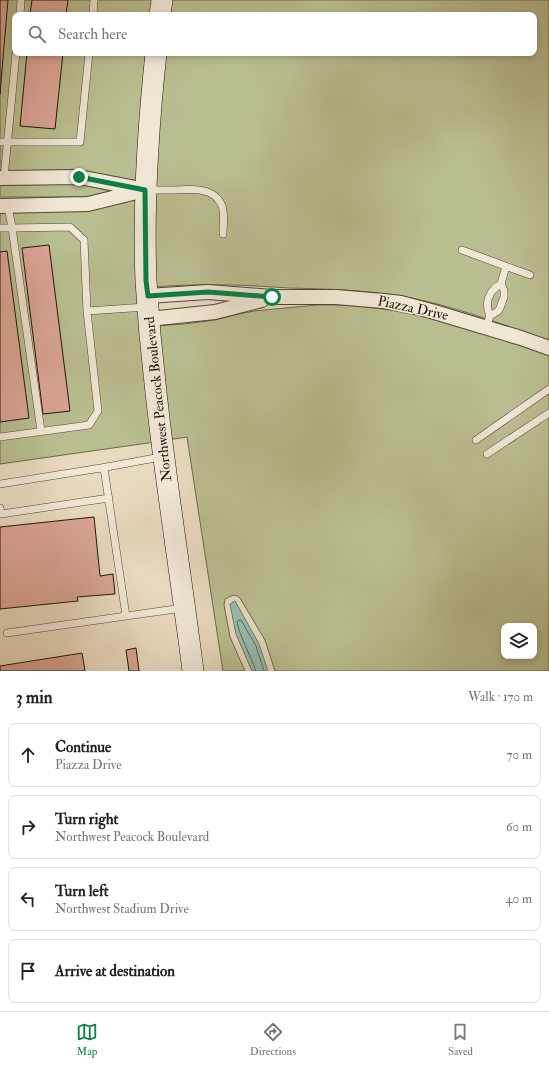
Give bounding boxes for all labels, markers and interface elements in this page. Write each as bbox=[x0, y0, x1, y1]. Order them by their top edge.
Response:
search box bbox=[12, 12, 537, 56]
icon: search bbox=[26, 23, 48, 45]
text: Search here bbox=[58, 25, 127, 44]
route end bbox=[70, 168, 88, 186]
route start bbox=[263, 288, 281, 306]
street label: Piazza Drive bbox=[376, 292, 450, 324]
street label: Northwest Peacock Boulevard bbox=[141, 316, 175, 482]
map controls bbox=[501, 623, 537, 659]
button: layers bbox=[501, 623, 537, 659]
text: 3 min bbox=[16, 687, 53, 708]
text: Walk · 170 m bbox=[468, 689, 533, 705]
text: Continue bbox=[55, 738, 111, 757]
icon: ahead bbox=[17, 744, 39, 766]
text: 70 m bbox=[507, 747, 532, 763]
text: Piazza Drive bbox=[55, 757, 122, 773]
text: Turn right bbox=[55, 810, 118, 829]
icon: right bbox=[17, 816, 39, 838]
text: 60 m bbox=[506, 819, 532, 835]
text: Northwest Peacock Boulevard bbox=[55, 829, 209, 845]
text: Turn left bbox=[55, 882, 109, 901]
icon: left bbox=[17, 888, 39, 910]
text: 40 m bbox=[506, 891, 532, 907]
text: Northwest Stadium Drive bbox=[55, 901, 189, 917]
icon: arrive bbox=[17, 960, 39, 982]
text: Arrive at destination bbox=[55, 962, 175, 981]
tab: Map bbox=[76, 1021, 98, 1058]
tab: Directions bbox=[250, 1021, 296, 1058]
tab: Saved bbox=[448, 1021, 473, 1058]

